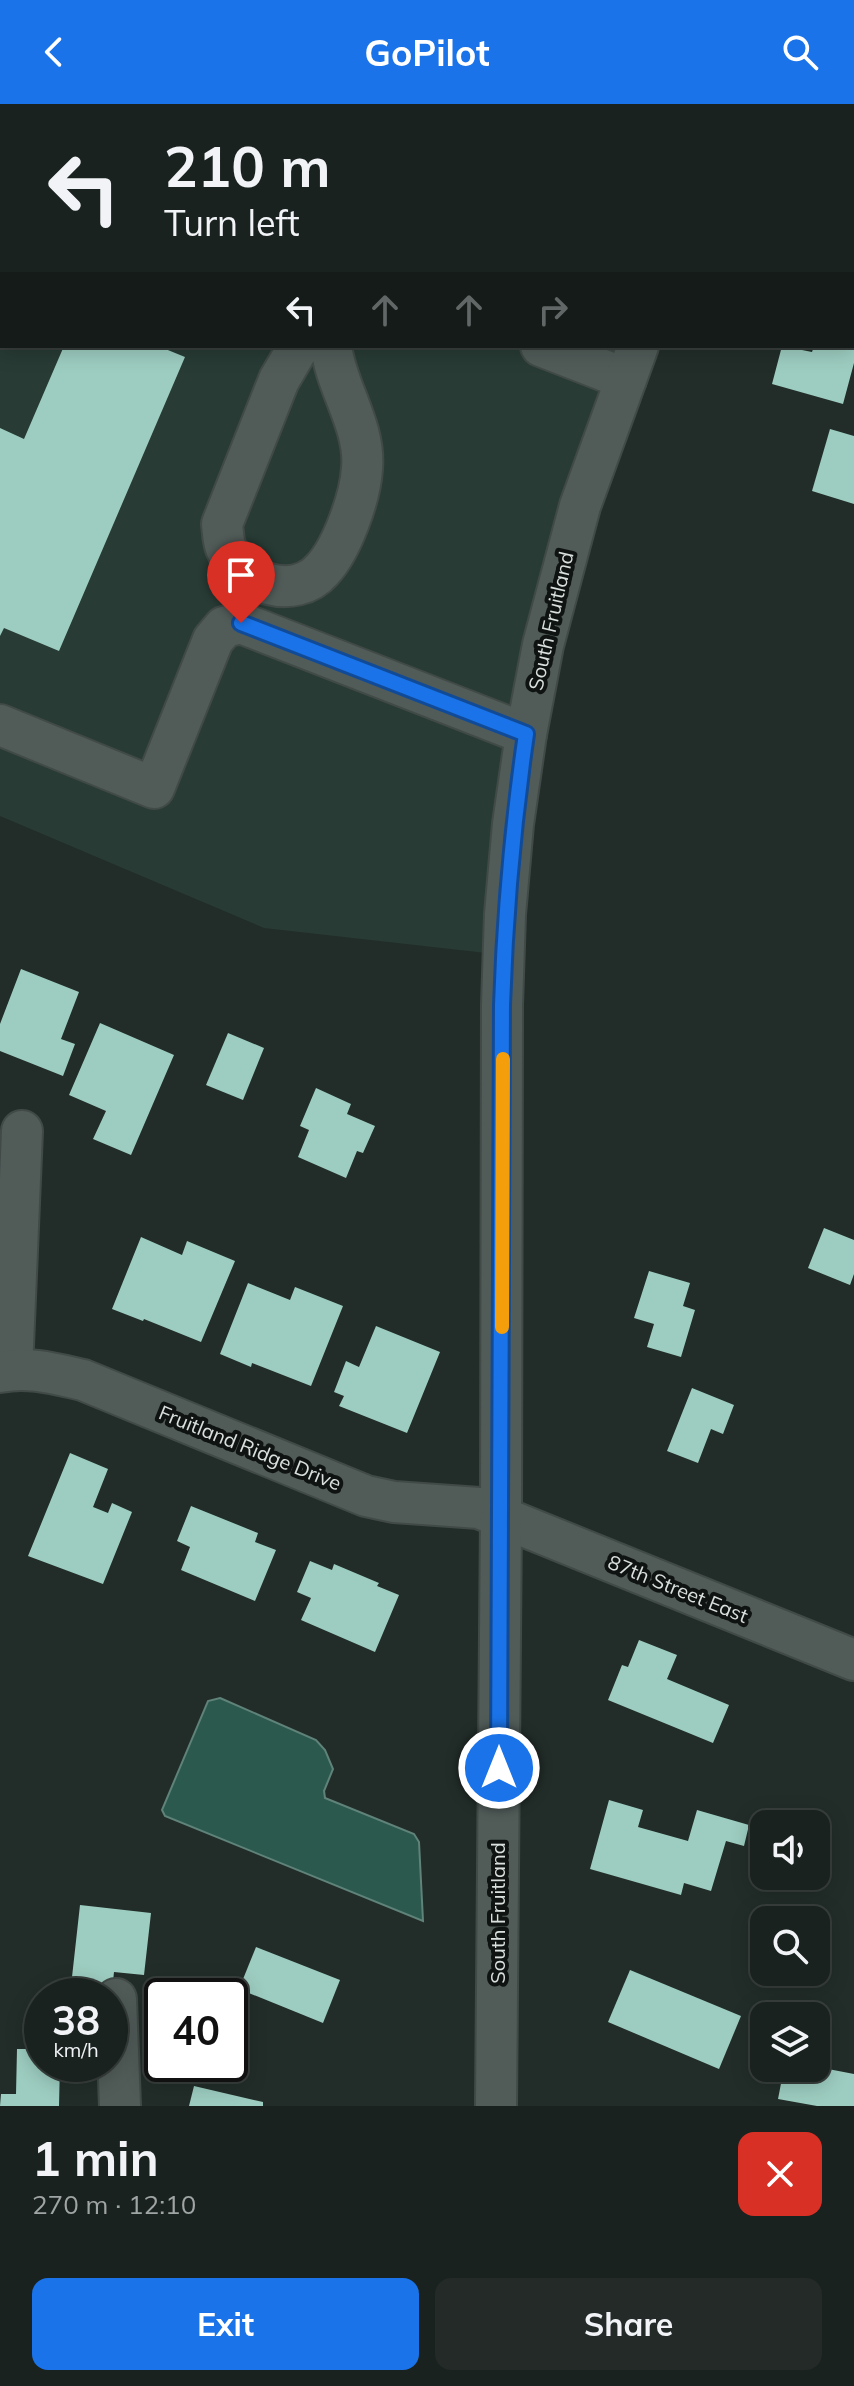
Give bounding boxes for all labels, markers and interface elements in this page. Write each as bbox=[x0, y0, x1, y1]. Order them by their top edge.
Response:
icon: back bbox=[32, 30, 76, 74]
text: GoPilot bbox=[364, 30, 490, 75]
icon: search bbox=[778, 30, 822, 74]
text: 210 m bbox=[164, 131, 331, 201]
icon: left bbox=[32, 136, 136, 240]
text: Turn left bbox=[164, 200, 300, 245]
icon: left bbox=[279, 288, 323, 332]
icon: ahead bbox=[363, 288, 407, 332]
icon: ahead bbox=[447, 288, 491, 332]
icon: right bbox=[531, 288, 575, 332]
pin bbox=[207, 541, 275, 623]
street label: South Fruitland bbox=[522, 549, 579, 693]
icon: arrive bbox=[219, 553, 263, 597]
street label: Fruitland Ridge Drive bbox=[155, 1400, 345, 1496]
street label: 87th Street East bbox=[604, 1549, 752, 1628]
position arrow bbox=[457, 1726, 541, 1810]
map controls bbox=[750, 1810, 830, 2082]
button: sound bbox=[750, 1810, 830, 1890]
street label: South Fruitland bbox=[485, 1842, 510, 1984]
button: search bbox=[750, 1906, 830, 1986]
speed limit sign: 40 bbox=[144, 1978, 248, 2082]
text: 38 bbox=[52, 1995, 100, 2045]
button: layers bbox=[750, 2002, 830, 2082]
text: km/h bbox=[53, 2037, 99, 2062]
text: 1 min bbox=[32, 2128, 159, 2188]
button: close bbox=[738, 2132, 822, 2216]
text: 270 m · 12:10 bbox=[32, 2188, 196, 2221]
button: Exit bbox=[32, 2278, 419, 2370]
button: Share bbox=[435, 2278, 822, 2370]

